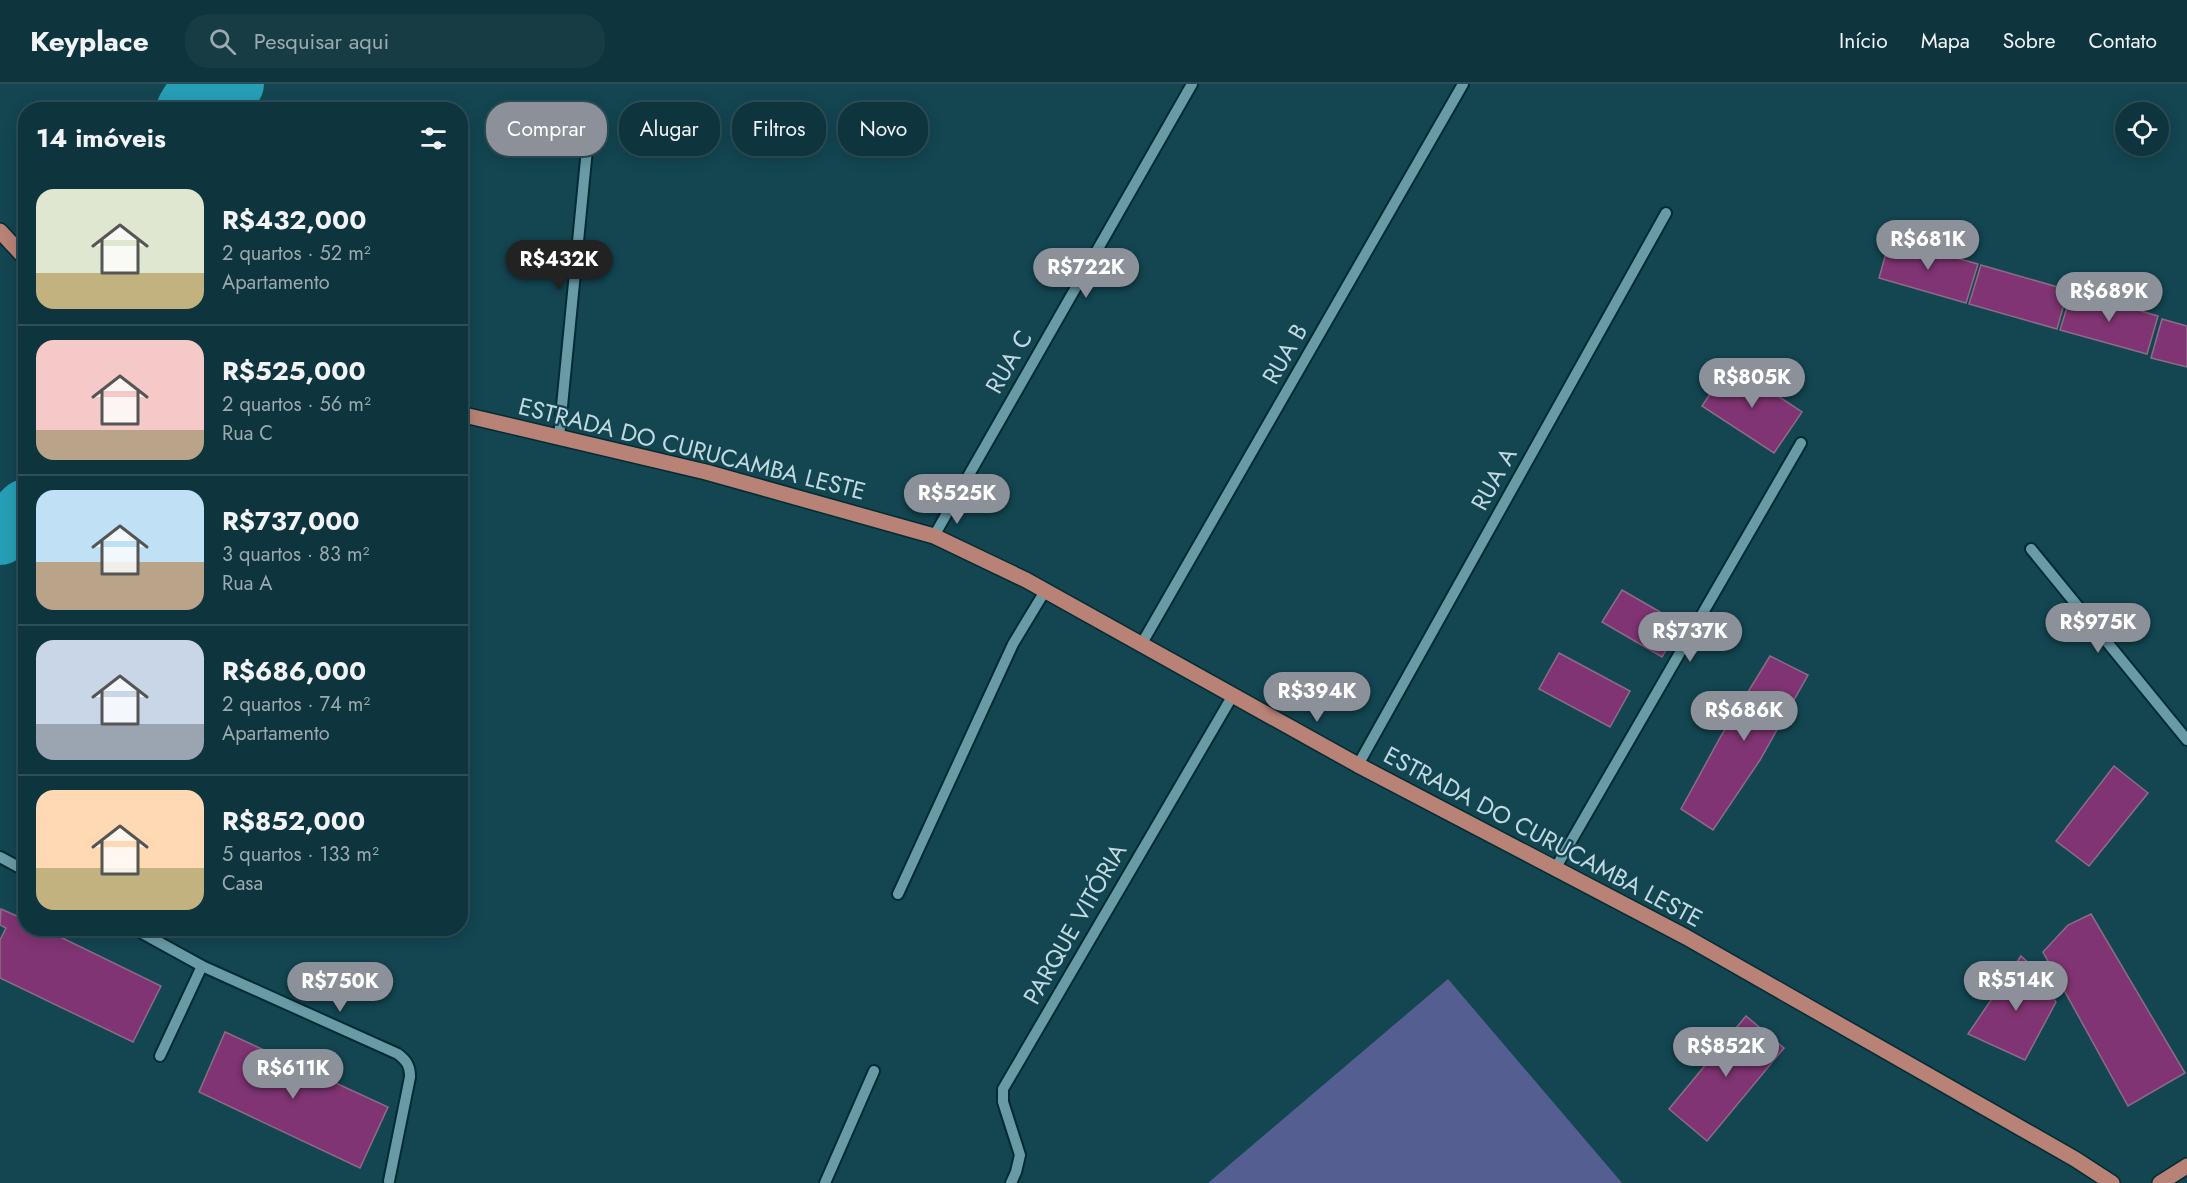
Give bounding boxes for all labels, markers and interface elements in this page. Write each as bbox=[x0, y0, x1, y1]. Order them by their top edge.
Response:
search box bbox=[185, 14, 605, 68]
text: Keyplace bbox=[30, 21, 149, 62]
icon: search bbox=[206, 25, 239, 58]
text: Pesquisar aqui bbox=[254, 25, 389, 57]
text: Início bbox=[1839, 26, 1888, 56]
text: Mapa bbox=[1921, 26, 1970, 56]
text: Sobre bbox=[2003, 26, 2055, 56]
text: Contato bbox=[2088, 26, 2157, 56]
chip: Comprar bbox=[486, 102, 607, 156]
chip: Alugar bbox=[619, 102, 720, 156]
chip: Filtros bbox=[732, 102, 826, 156]
chip: Novo bbox=[838, 102, 928, 156]
map controls bbox=[2115, 102, 2169, 156]
button: locate bbox=[2115, 102, 2169, 156]
text: 14 imóveis bbox=[36, 119, 166, 157]
icon: filters bbox=[417, 122, 450, 155]
text: R$432,000 bbox=[222, 201, 366, 239]
icon: home bbox=[84, 213, 156, 285]
pin: R$681K bbox=[1879, 220, 1977, 271]
text: R$681K bbox=[1890, 225, 1966, 254]
text: 2 quartos · 52 m² bbox=[222, 239, 371, 268]
pin: R$432K bbox=[510, 240, 608, 291]
text: R$432K bbox=[520, 245, 598, 274]
pin: R$722K bbox=[1037, 248, 1135, 299]
text: R$722K bbox=[1047, 253, 1125, 282]
text: Apartamento bbox=[222, 268, 330, 297]
pin: R$689K bbox=[2060, 272, 2158, 323]
text: R$689K bbox=[2070, 277, 2148, 306]
street label: RUA B bbox=[1253, 317, 1316, 391]
street label: RUA C bbox=[976, 324, 1041, 400]
text: R$525,000 bbox=[222, 352, 366, 390]
pin: R$805K bbox=[1703, 358, 1801, 409]
text: R$805K bbox=[1713, 363, 1791, 392]
icon: home bbox=[84, 364, 156, 436]
street label: ESTRADA DO CURUCAMBA LESTE bbox=[515, 388, 869, 509]
text: 2 quartos · 56 m² bbox=[222, 390, 371, 419]
text: Rua C bbox=[222, 419, 273, 448]
street label: RUA A bbox=[1462, 441, 1525, 517]
pin: R$525K bbox=[908, 474, 1006, 525]
text: R$525K bbox=[918, 479, 996, 508]
text: R$737,000 bbox=[222, 502, 360, 540]
icon: home bbox=[84, 514, 156, 586]
text: 3 quartos · 83 m² bbox=[222, 540, 369, 569]
text: Rua A bbox=[222, 569, 273, 598]
pin: R$975K bbox=[2049, 603, 2147, 654]
text: R$975K bbox=[2059, 608, 2137, 637]
pin: R$737K bbox=[1641, 612, 1739, 663]
text: R$737K bbox=[1652, 617, 1728, 646]
text: R$686,000 bbox=[222, 652, 366, 690]
icon: home bbox=[84, 664, 156, 736]
pin: R$394K bbox=[1268, 672, 1366, 723]
text: R$394K bbox=[1277, 677, 1357, 706]
text: 2 quartos · 74 m² bbox=[222, 690, 370, 719]
pin: R$686K bbox=[1695, 691, 1793, 742]
text: R$686K bbox=[1705, 696, 1783, 725]
text: Apartamento bbox=[222, 719, 330, 748]
street label: ESTRADA DO CURUCAMBA LESTE bbox=[1378, 737, 1709, 936]
text: R$852,000 bbox=[222, 802, 365, 840]
icon: home bbox=[84, 814, 156, 886]
street label: PARQUE VITÓRIA bbox=[1014, 837, 1135, 1011]
text: 5 quartos · 133 m² bbox=[222, 840, 379, 869]
text: Casa bbox=[222, 869, 263, 898]
pin: R$514K bbox=[1967, 961, 2065, 1012]
pin: R$750K bbox=[291, 962, 389, 1013]
text: R$514K bbox=[1978, 966, 2054, 995]
text: R$750K bbox=[301, 967, 379, 996]
pin: R$852K bbox=[1677, 1027, 1775, 1078]
text: R$852K bbox=[1687, 1032, 1765, 1061]
pin: R$611K bbox=[244, 1049, 342, 1100]
text: R$611K bbox=[256, 1054, 330, 1083]

